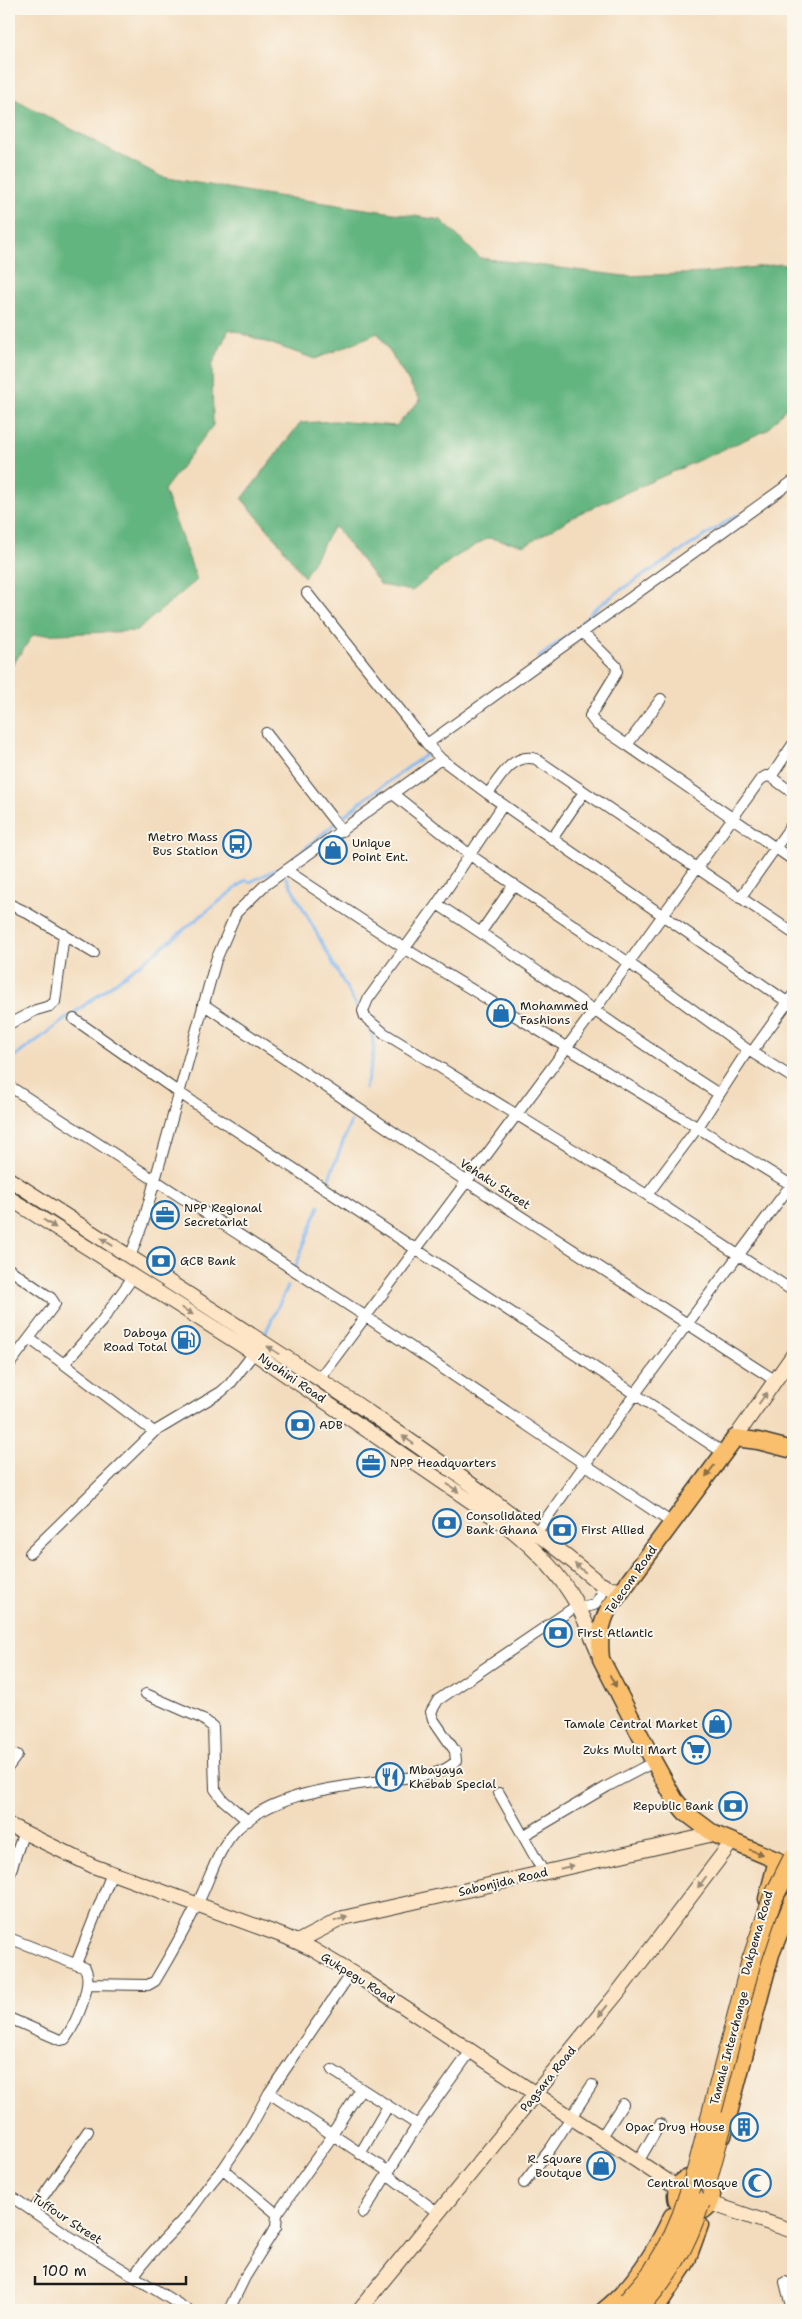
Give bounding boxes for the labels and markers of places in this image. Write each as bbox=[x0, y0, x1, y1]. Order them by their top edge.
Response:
place label: Metro Mass Bus Station bbox=[148, 829, 218, 859]
bus stop icon: Metro Mass Bus Station bbox=[222, 829, 252, 859]
shop icon: Unique Point Ent. bbox=[318, 835, 348, 865]
place label: Unique Point Ent. bbox=[352, 835, 408, 865]
shop icon: Mohammed Fashions bbox=[486, 998, 516, 1028]
place label: Mohammed Fashions bbox=[520, 998, 589, 1028]
office icon: NPP Regional Secretariat bbox=[150, 1200, 180, 1230]
place label: NPP Regional Secretariat bbox=[184, 1200, 262, 1230]
bank icon: GCB Bank bbox=[146, 1246, 176, 1276]
place label: GCB Bank bbox=[180, 1253, 236, 1269]
place label: Daboya Road Total bbox=[104, 1325, 168, 1355]
fuel station icon: Daboya Road Total bbox=[171, 1325, 201, 1355]
bank icon: ADB bbox=[285, 1410, 315, 1440]
place label: ADB bbox=[319, 1417, 343, 1433]
office icon: NPP Headquarters bbox=[356, 1448, 386, 1478]
place label: NPP Headquarters bbox=[390, 1455, 497, 1471]
bank icon: Consolidated Bank Ghana bbox=[432, 1508, 462, 1538]
place label: Consolidated Bank Ghana bbox=[466, 1508, 542, 1538]
bank icon: First Allied bbox=[547, 1515, 577, 1545]
place label: First Allied bbox=[581, 1522, 645, 1538]
bank icon: First Atlantic bbox=[543, 1618, 573, 1648]
place label: First Atlantic bbox=[577, 1625, 653, 1641]
shop icon: Tamale Central Market bbox=[702, 1709, 732, 1739]
place label: Tamale Central Market bbox=[564, 1716, 698, 1732]
supermarket icon: Zuks Multi Mart bbox=[681, 1735, 711, 1765]
place label: Zuks Multi Mart bbox=[583, 1742, 677, 1758]
restaurant icon: Mbayaya Khebab Special bbox=[375, 1762, 405, 1792]
place label: Mbayaya Khebab Special bbox=[409, 1762, 496, 1792]
bank icon: Republic Bank bbox=[718, 1791, 748, 1821]
place label: Republic Bank bbox=[633, 1798, 714, 1814]
building icon: Opac Drug House bbox=[729, 2112, 759, 2142]
place label: Opac Drug House bbox=[625, 2119, 725, 2135]
place label: R. Square Boutque bbox=[527, 2151, 582, 2181]
shop icon: R. Square Boutque bbox=[586, 2151, 616, 2181]
mosque icon: Central Mosque bbox=[742, 2168, 772, 2198]
place label: Central Mosque bbox=[647, 2175, 738, 2191]

